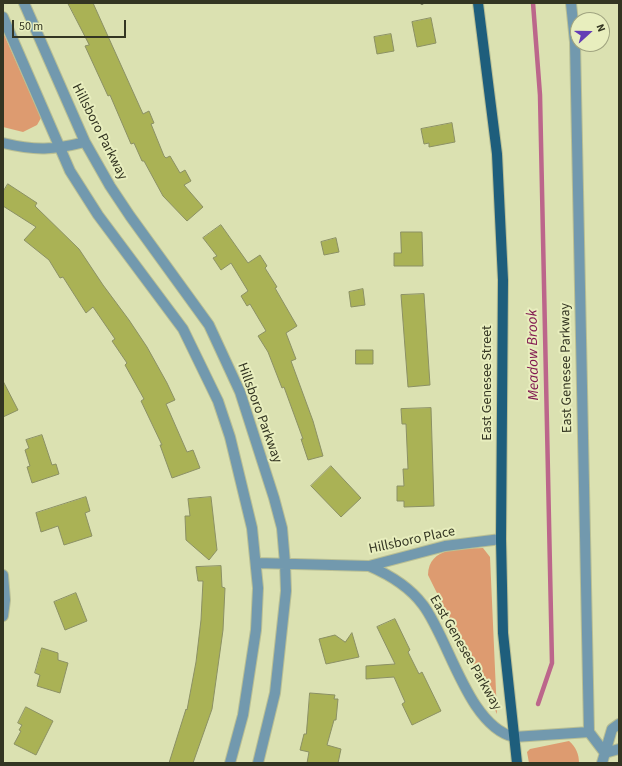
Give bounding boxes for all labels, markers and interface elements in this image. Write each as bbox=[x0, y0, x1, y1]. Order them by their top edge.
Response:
scale bar bbox=[14, 12, 128, 38]
north arrow bbox=[570, 12, 610, 52]
text: 50 m bbox=[19, 18, 43, 35]
text: N bbox=[592, 22, 609, 34]
street label: Hillsboro Parkway bbox=[68, 81, 130, 183]
street label: East Genesee Parkway bbox=[557, 303, 577, 433]
water label: Meadow Brook bbox=[524, 309, 544, 401]
street label: East Genesee Street bbox=[480, 325, 496, 441]
street label: Hillsboro Parkway bbox=[233, 360, 285, 466]
street label: Hillsboro Place bbox=[367, 524, 457, 558]
street label: East Genesee Parkway bbox=[425, 593, 505, 713]

